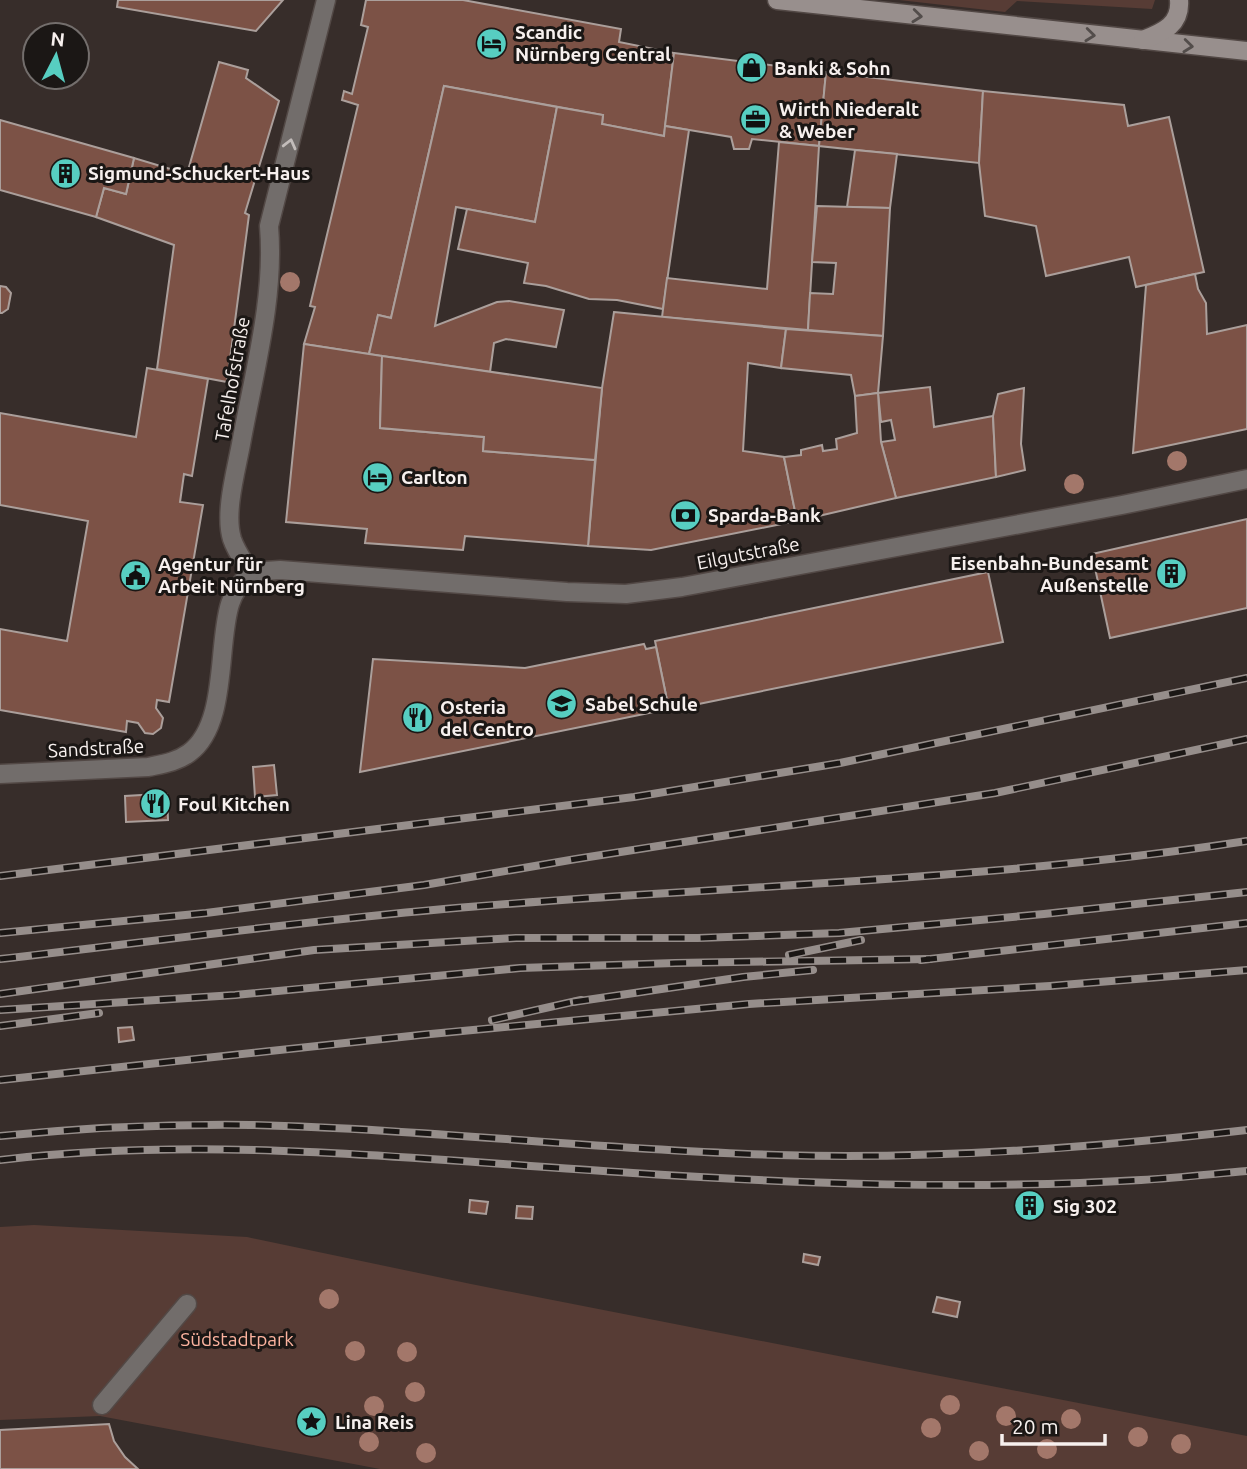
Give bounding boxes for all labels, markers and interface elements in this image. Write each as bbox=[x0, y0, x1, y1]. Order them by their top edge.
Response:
one-way arrow bbox=[912, 8, 923, 23]
north arrow bbox=[21, 21, 91, 91]
place label: Scandic Nürnberg Central bbox=[515, 21, 671, 65]
hotel icon: Scandic Nürnberg Central bbox=[475, 26, 509, 60]
text: N bbox=[50, 27, 66, 51]
one-way arrow bbox=[1084, 28, 1096, 43]
one-way arrow bbox=[1182, 38, 1193, 53]
shop icon: Banki & Sohn bbox=[734, 51, 768, 85]
place label: Banki & Sohn bbox=[774, 57, 891, 79]
place label: Wirth Niederalt & Weber bbox=[779, 98, 919, 142]
office icon: Wirth Niederalt & Weber bbox=[739, 103, 773, 137]
one-way arrow bbox=[281, 138, 296, 150]
building icon: Sigmund-Schuckert-Haus bbox=[48, 156, 82, 190]
place label: Sigmund-Schuckert-Haus bbox=[88, 162, 310, 184]
street label: Tafelhofstraße bbox=[210, 315, 254, 443]
hotel icon: Carlton bbox=[361, 460, 395, 494]
place label: Carlton bbox=[401, 466, 468, 488]
bank icon: Sparda-Bank bbox=[668, 498, 702, 532]
place label: Sparda-Bank bbox=[708, 504, 821, 526]
street label: Eilgutstraße bbox=[695, 532, 801, 574]
place label: Eisenbahn-Bundesamt Außenstelle bbox=[950, 552, 1149, 596]
place label: Agentur für Arbeit Nürnberg bbox=[158, 553, 305, 597]
building icon: Eisenbahn-Bundesamt Außenstelle bbox=[1155, 557, 1189, 591]
public building icon: Agentur für Arbeit Nürnberg bbox=[118, 558, 152, 592]
school or university icon: Sabel Schule bbox=[545, 687, 579, 721]
place label: Sabel Schule bbox=[585, 693, 698, 715]
place label: Osteria del Centro bbox=[440, 696, 534, 740]
restaurant icon: Osteria del Centro bbox=[400, 701, 434, 735]
street label: Sandstraße bbox=[47, 734, 145, 762]
restaurant icon: Foul Kitchen bbox=[138, 787, 172, 821]
place label: Foul Kitchen bbox=[178, 793, 290, 815]
building icon: Sig 302 bbox=[1013, 1189, 1047, 1223]
place label: Sig 302 bbox=[1053, 1195, 1117, 1217]
park label: Südstadtpark bbox=[180, 1328, 294, 1350]
scale bar bbox=[1002, 1402, 1105, 1446]
place icon: Lina Reis bbox=[295, 1405, 329, 1439]
place label: Lina Reis bbox=[335, 1411, 414, 1433]
text: 20 m bbox=[1012, 1414, 1059, 1438]

